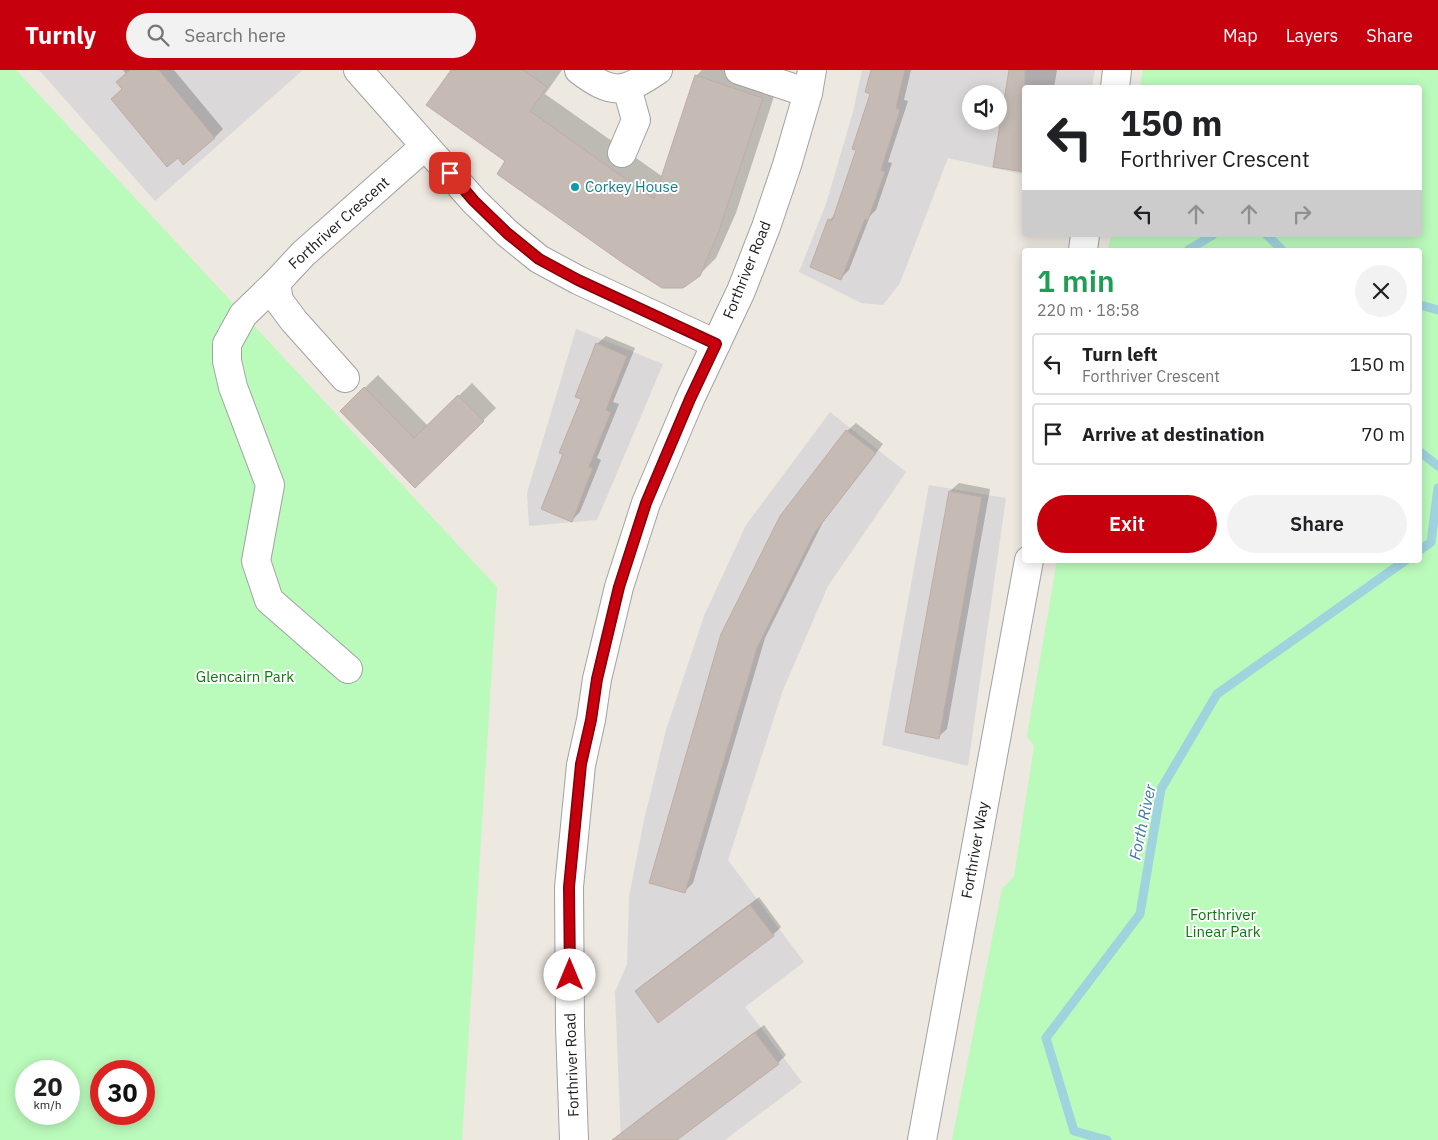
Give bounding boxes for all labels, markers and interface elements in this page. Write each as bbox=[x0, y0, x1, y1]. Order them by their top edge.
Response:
search box bbox=[126, 13, 476, 58]
text: Turnly bbox=[25, 19, 96, 51]
icon: search bbox=[144, 21, 172, 49]
text: Search here bbox=[184, 23, 286, 47]
text: Map bbox=[1223, 24, 1258, 47]
text: Layers bbox=[1286, 24, 1338, 47]
text: Share bbox=[1366, 24, 1413, 47]
map controls bbox=[962, 85, 1007, 130]
button: sound bbox=[962, 85, 1007, 130]
text: 150 m bbox=[1120, 100, 1223, 146]
icon: left bbox=[1037, 105, 1102, 170]
text: Forthriver Crescent bbox=[1120, 144, 1310, 173]
pin bbox=[429, 152, 471, 194]
icon: arrive bbox=[436, 159, 464, 187]
street label: Forthriver Crescent bbox=[284, 172, 393, 273]
place label: Corkey House bbox=[585, 177, 678, 196]
marker: Corkey House bbox=[569, 181, 581, 193]
icon: left bbox=[1129, 200, 1157, 228]
icon: ahead bbox=[1182, 200, 1210, 228]
icon: ahead bbox=[1235, 200, 1263, 228]
icon: right bbox=[1288, 200, 1316, 228]
street label: Forthriver Road bbox=[718, 218, 775, 322]
text: 1 min bbox=[1037, 261, 1115, 300]
button: close bbox=[1355, 265, 1407, 317]
text: 220 m · 18:58 bbox=[1037, 300, 1139, 320]
text: Turn left bbox=[1082, 342, 1158, 366]
icon: left bbox=[1039, 350, 1067, 378]
text: 150 m bbox=[1350, 352, 1405, 376]
text: Forthriver Crescent bbox=[1082, 366, 1220, 386]
icon: arrive bbox=[1039, 420, 1067, 448]
text: Arrive at destination bbox=[1082, 422, 1265, 446]
text: 70 m bbox=[1361, 422, 1405, 446]
button: Exit bbox=[1037, 495, 1217, 553]
button: Share bbox=[1227, 495, 1407, 553]
park label: Glencairn Park bbox=[196, 667, 294, 686]
water label: Forth River bbox=[1124, 781, 1160, 862]
street label: Forthriver Way bbox=[957, 799, 992, 900]
park label: Forthriver Linear Park bbox=[1185, 905, 1261, 941]
position arrow bbox=[543, 948, 595, 1000]
street label: Forthriver Road bbox=[560, 1013, 583, 1117]
speed limit sign: 30 bbox=[90, 1060, 155, 1125]
text: 20 bbox=[32, 1070, 63, 1103]
text: km/h bbox=[33, 1097, 62, 1112]

